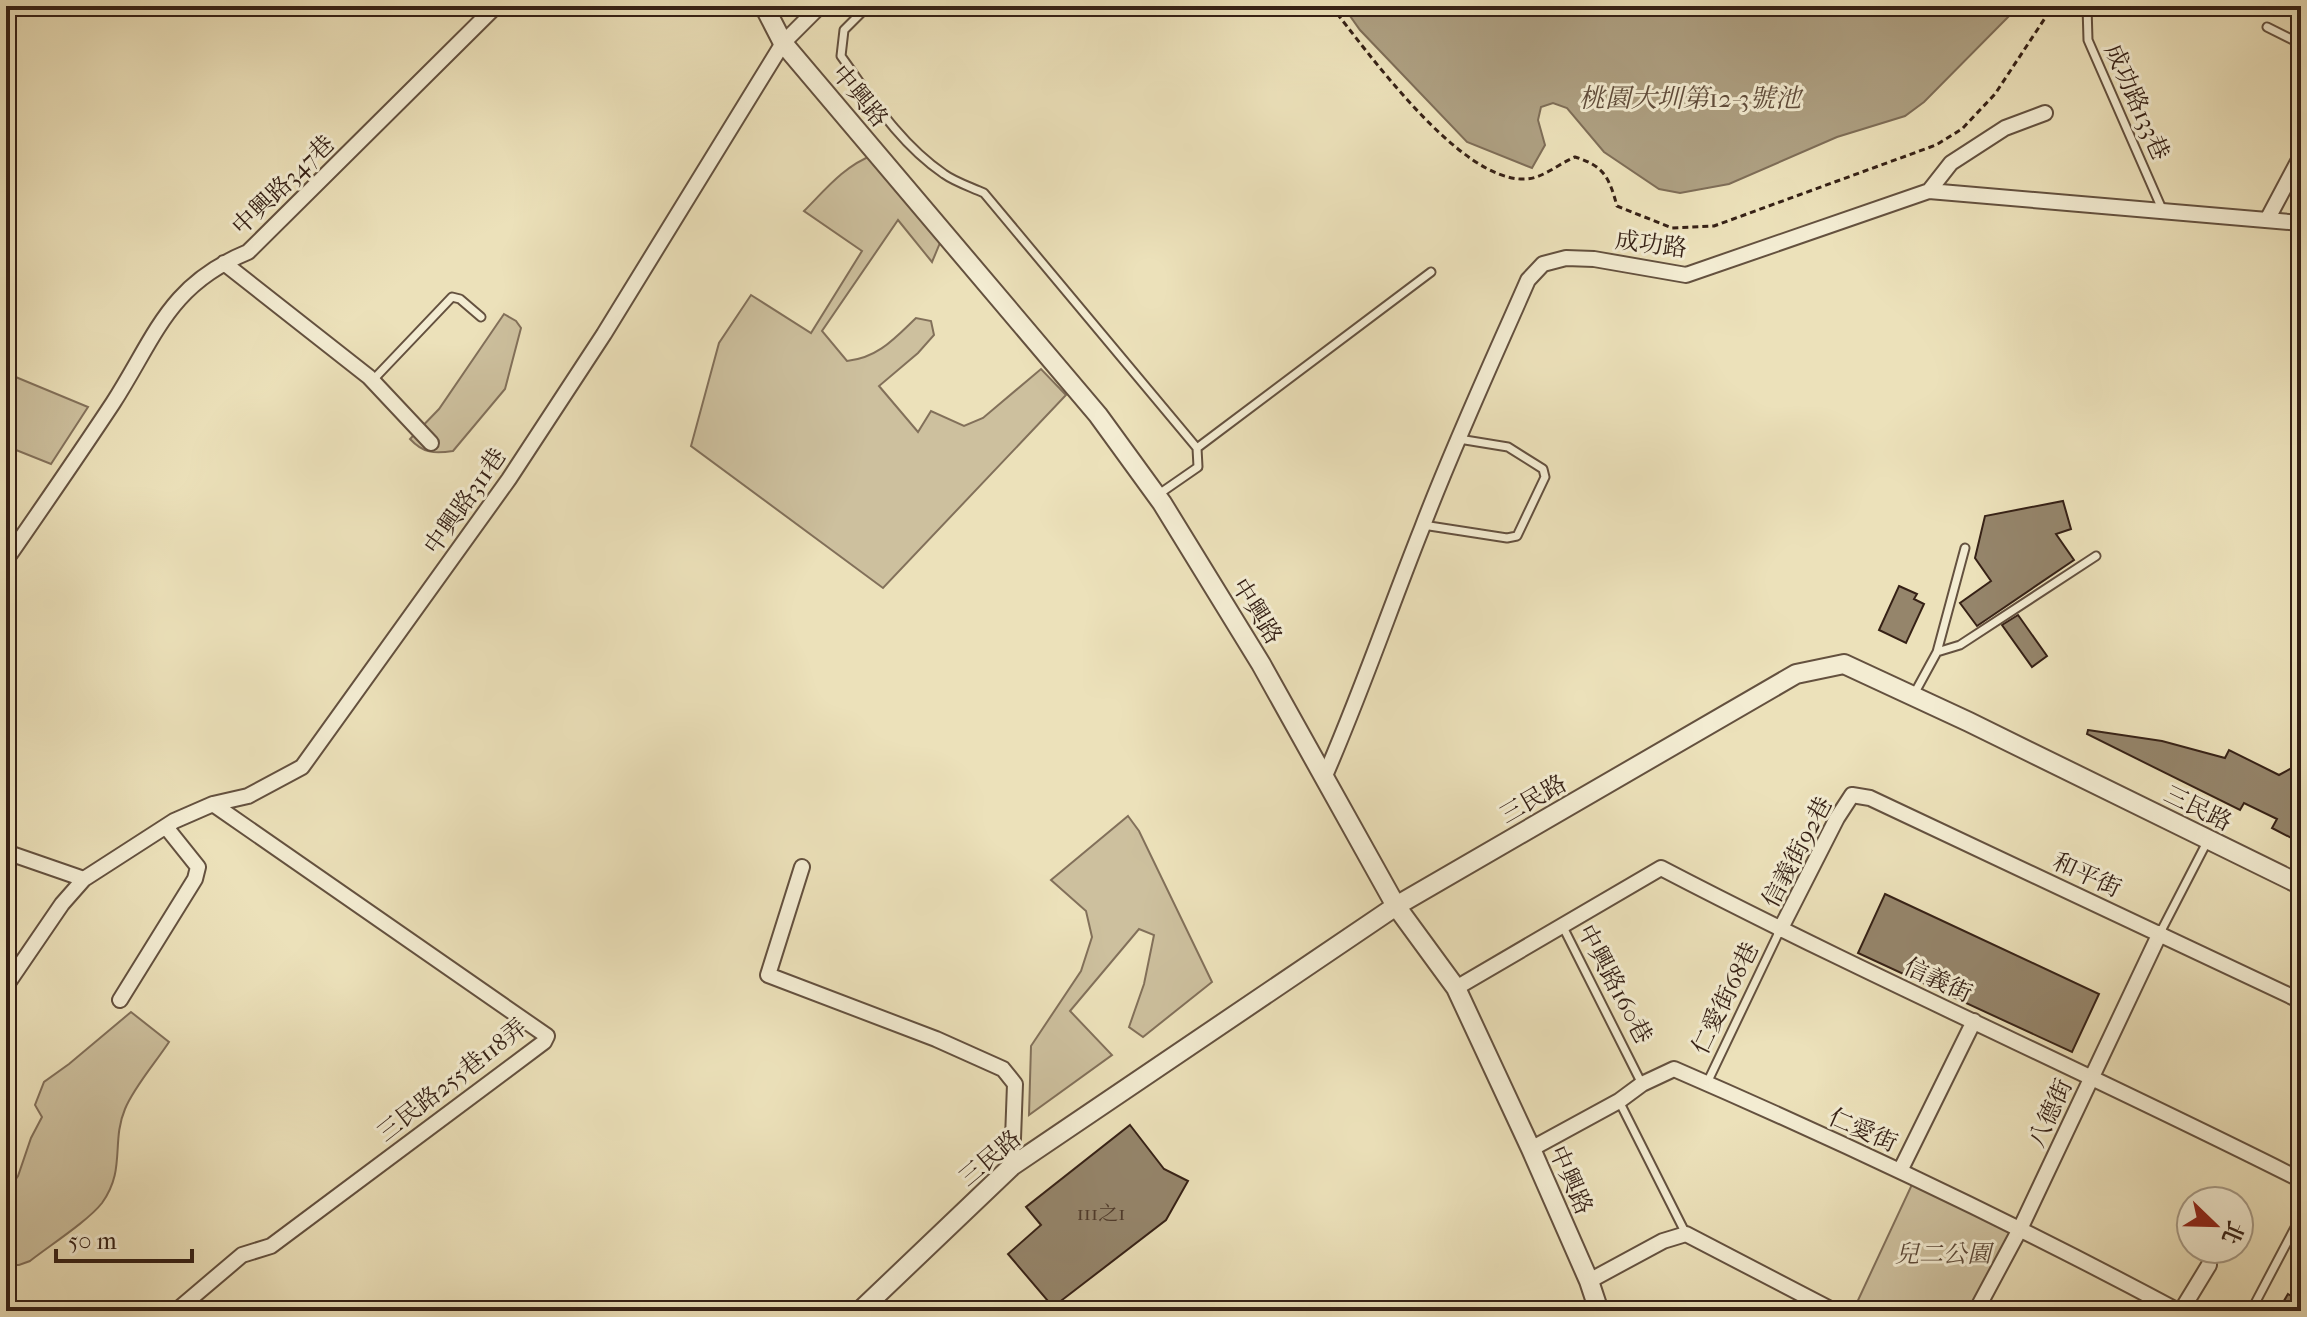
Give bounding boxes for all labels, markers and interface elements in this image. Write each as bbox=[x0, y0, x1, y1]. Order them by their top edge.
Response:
street label: 成功路133巷 bbox=[2099, 40, 2175, 164]
street label: 中興路 bbox=[826, 59, 894, 133]
water label: 桃園大圳第12-3號池 bbox=[1579, 83, 1804, 114]
street label: 中興路347巷 bbox=[226, 129, 340, 241]
street label: 成功路 bbox=[1614, 226, 1688, 262]
street label: 中興路311巷 bbox=[418, 443, 512, 559]
street label: 中興路 bbox=[1226, 573, 1288, 649]
street label: 三民路 bbox=[1495, 769, 1571, 829]
street label: 三民路 bbox=[2160, 780, 2236, 836]
street label: 信義街92巷 bbox=[1756, 792, 1838, 912]
street label: 和平街 bbox=[2048, 847, 2126, 903]
street label: 中興路160巷 bbox=[1572, 920, 1658, 1048]
street label: 仁愛街68巷 bbox=[1686, 937, 1764, 1059]
street label: 信義街 bbox=[1899, 952, 1977, 1008]
street label: 三民路255巷118弄 bbox=[372, 1013, 532, 1147]
street label: 八德街 bbox=[2022, 1074, 2078, 1152]
street label: 仁愛街 bbox=[1824, 1103, 1902, 1157]
street label: 三民路 bbox=[953, 1124, 1027, 1192]
street label: 中興路 bbox=[1544, 1141, 1598, 1219]
north arrow bbox=[2175, 1185, 2255, 1265]
house number: 111之1 bbox=[1077, 1202, 1125, 1225]
scale bar bbox=[56, 1213, 192, 1263]
text: 北 bbox=[2216, 1217, 2249, 1248]
text: 50 m bbox=[68, 1227, 117, 1255]
park label: 兒二公園 bbox=[1895, 1240, 1995, 1268]

